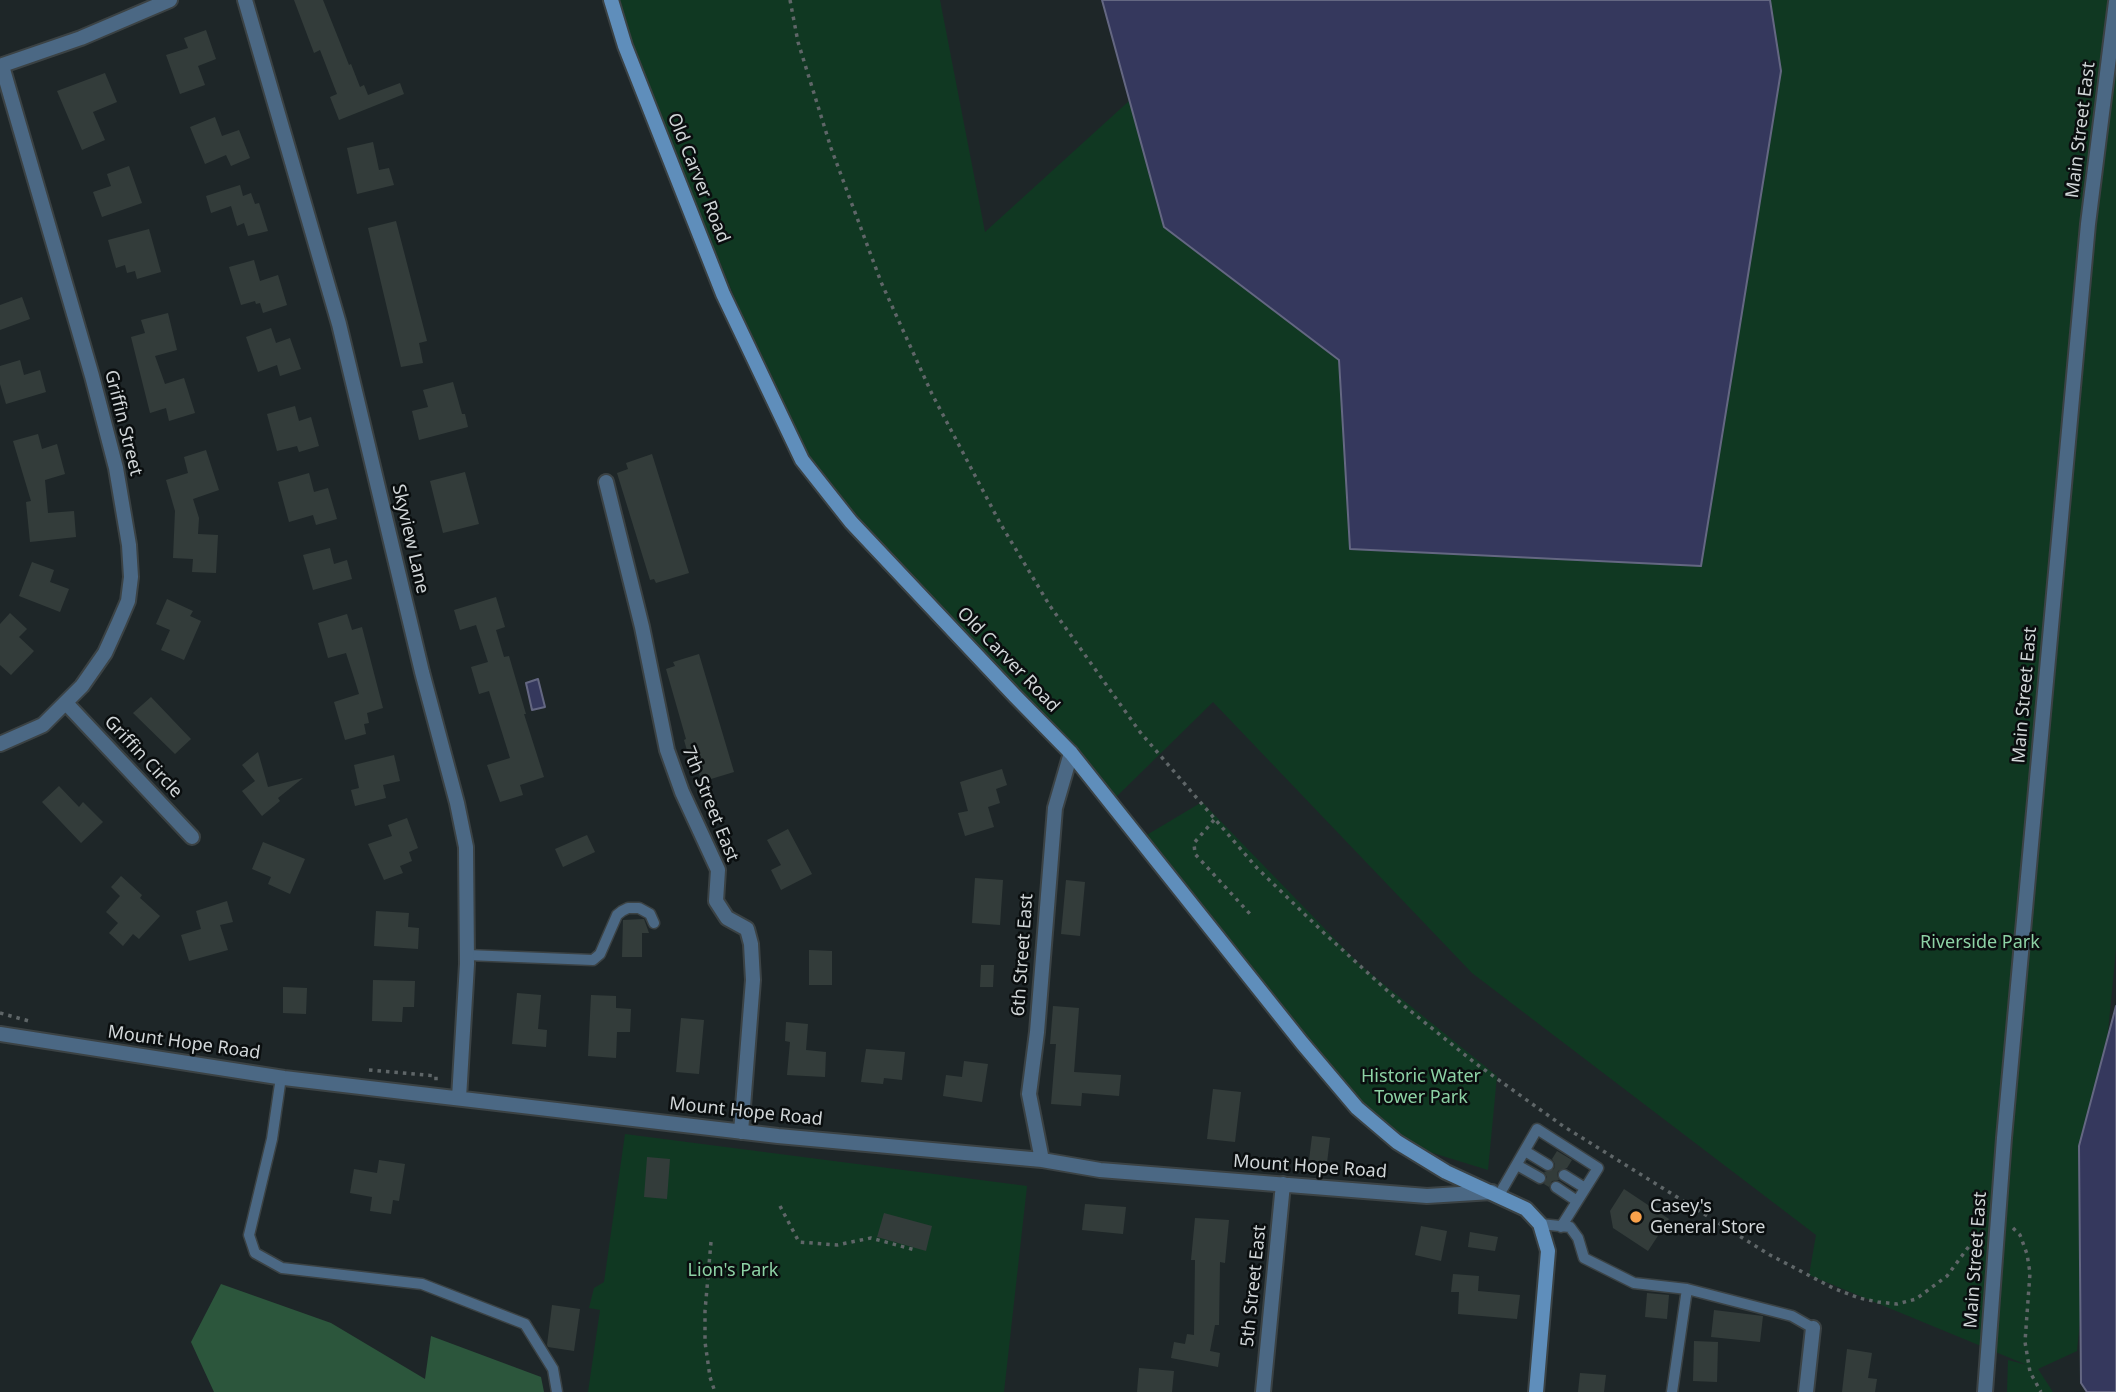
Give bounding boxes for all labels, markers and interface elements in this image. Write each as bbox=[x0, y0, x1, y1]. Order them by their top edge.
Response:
street label: Main Street East bbox=[2062, 61, 2100, 199]
street label: Old Carver Road bbox=[662, 110, 734, 246]
street label: Griffin Street bbox=[99, 368, 147, 478]
street label: Skyview Lane bbox=[387, 482, 433, 596]
street label: Old Carver Road bbox=[952, 603, 1064, 717]
street label: Main Street East bbox=[2008, 626, 2042, 764]
street label: Griffin Circle bbox=[99, 711, 187, 803]
street label: 7th Street East bbox=[677, 743, 743, 865]
street label: 6th Street East bbox=[1008, 893, 1038, 1017]
park label: Riverside Park bbox=[1920, 932, 2040, 954]
street label: Mount Hope Road bbox=[106, 1022, 262, 1064]
park label: Historic Water Tower Park bbox=[1361, 1066, 1481, 1108]
street label: Mount Hope Road bbox=[668, 1093, 824, 1131]
street label: Mount Hope Road bbox=[1232, 1151, 1388, 1183]
street label: Main Street East bbox=[1960, 1191, 1992, 1329]
place label: Casey's General Store bbox=[1650, 1196, 1766, 1238]
marker: Casey's General Store bbox=[1628, 1209, 1644, 1225]
street label: 5th Street East bbox=[1237, 1224, 1271, 1348]
park label: Lion's Park bbox=[688, 1260, 778, 1282]

